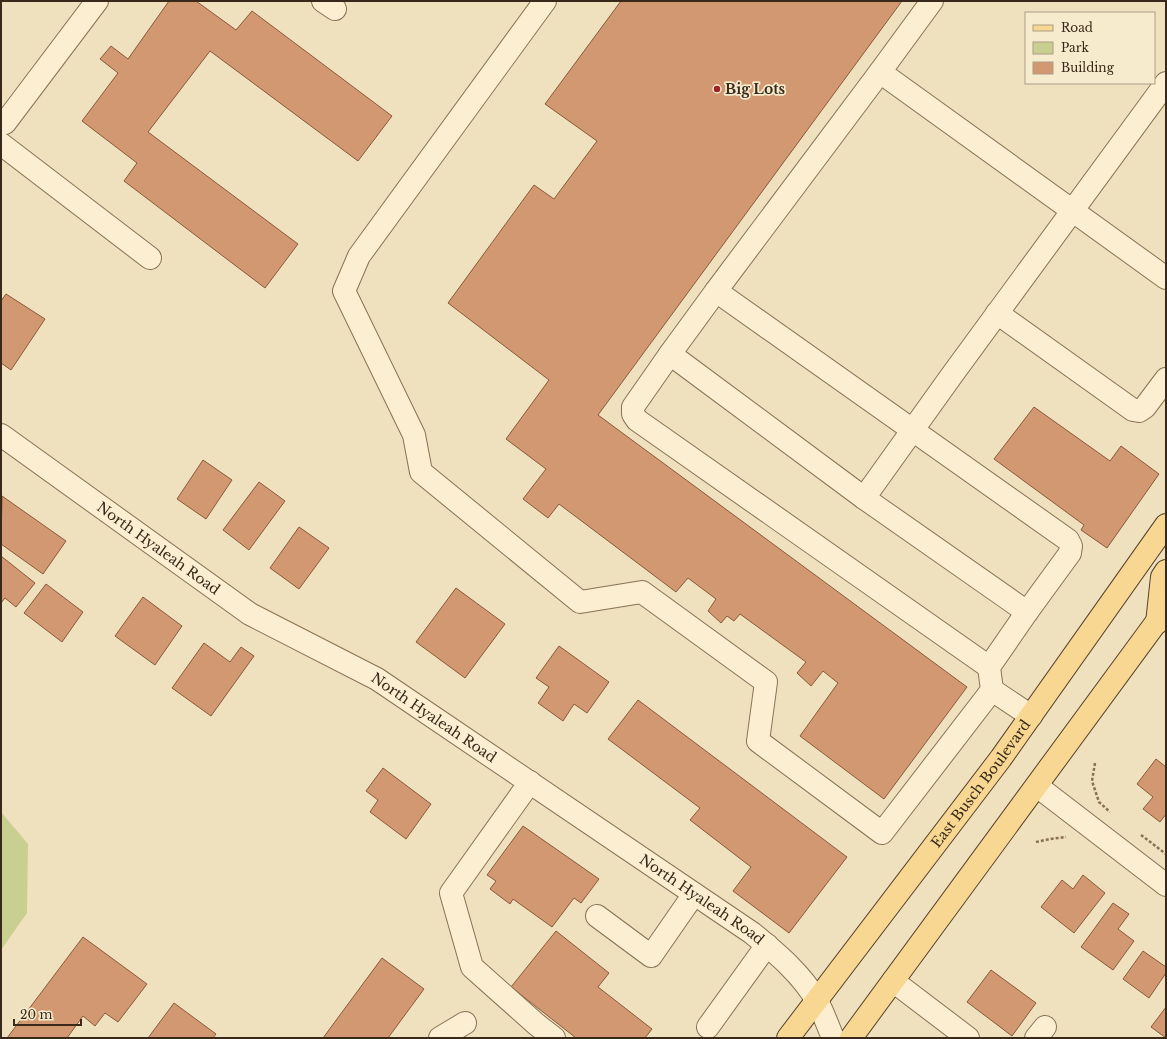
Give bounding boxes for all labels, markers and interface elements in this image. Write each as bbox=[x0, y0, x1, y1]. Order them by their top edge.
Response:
legend bbox=[1025, 12, 1155, 84]
text: Road bbox=[1061, 20, 1093, 35]
text: Park bbox=[1061, 40, 1089, 55]
text: Building bbox=[1061, 60, 1115, 75]
place label: Big Lots bbox=[725, 80, 785, 98]
marker: Big Lots bbox=[712, 84, 722, 94]
street label: North Hyaleah Road bbox=[93, 498, 224, 599]
street label: North Hyaleah Road bbox=[368, 669, 500, 767]
street label: East Busch Boulevard bbox=[927, 716, 1035, 851]
street label: North Hyaleah Road bbox=[636, 850, 769, 949]
scale bar bbox=[14, 1001, 81, 1027]
text: 20 m bbox=[20, 1007, 52, 1022]

